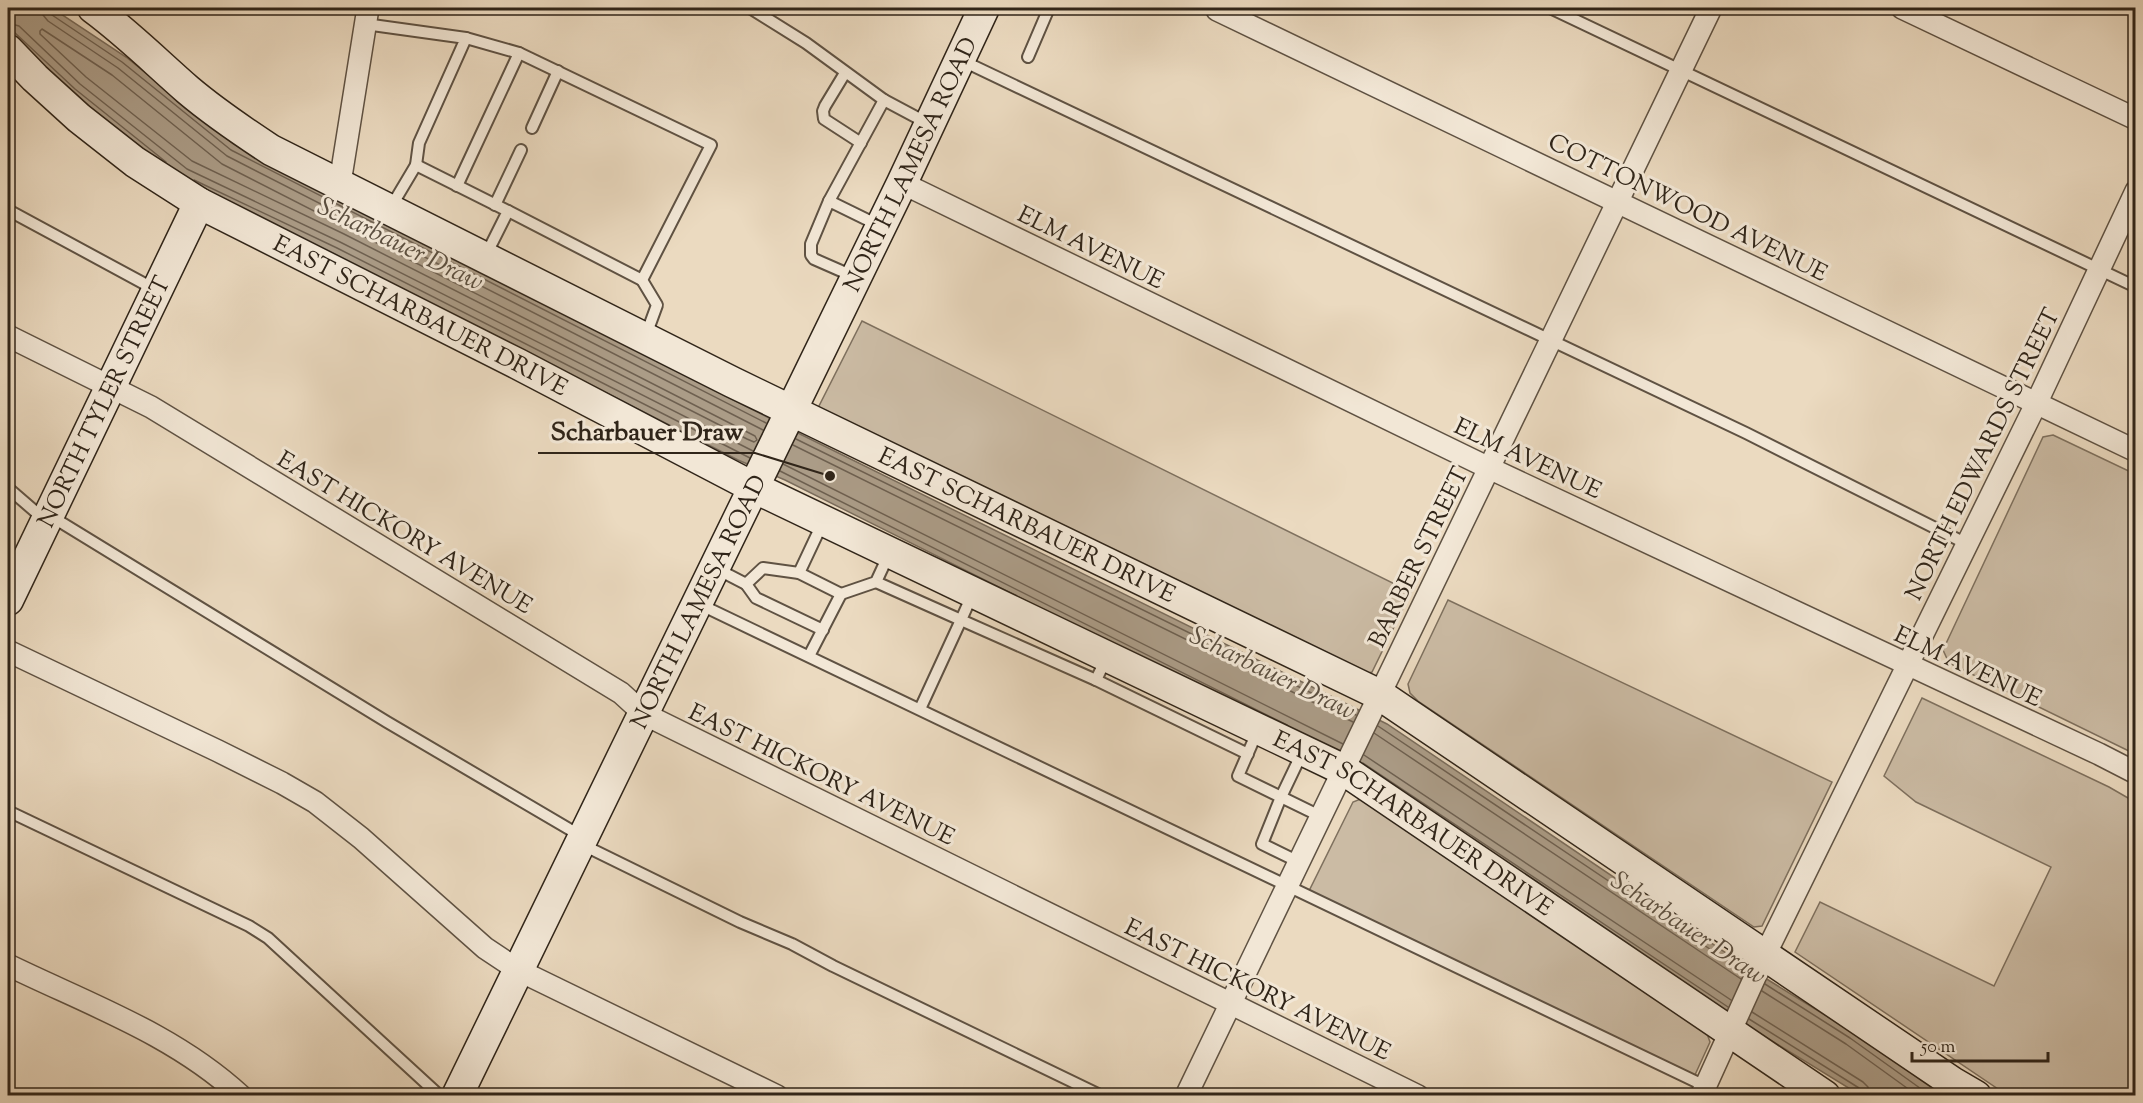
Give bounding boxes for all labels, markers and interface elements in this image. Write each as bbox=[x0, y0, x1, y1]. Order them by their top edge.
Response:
street label: NORTH LAMESA ROAD bbox=[836, 32, 987, 298]
street label: COTTONWOOD AVENUE bbox=[1542, 126, 1833, 292]
water label: Scharbauer Draw bbox=[311, 189, 489, 302]
street label: ELM AVENUE bbox=[1011, 199, 1170, 299]
street label: EAST SCHARBAUER DRIVE bbox=[267, 228, 573, 406]
street label: NORTH TYLER STREET bbox=[30, 271, 180, 534]
street label: NORTH EDWARDS STREET bbox=[1898, 303, 2070, 607]
callout: Scharbauer Draw bbox=[538, 409, 755, 453]
street label: ELM AVENUE bbox=[1448, 411, 1607, 509]
text: Scharbauer Draw bbox=[550, 415, 744, 452]
street label: EAST SCHARBAUER DRIVE bbox=[872, 440, 1181, 613]
street label: EAST HICKORY AVENUE bbox=[270, 444, 538, 624]
street label: BARBER STREET bbox=[1361, 462, 1478, 654]
street label: NORTH LAMESA ROAD bbox=[623, 470, 776, 735]
water label: Scharbauer Draw bbox=[1183, 618, 1361, 731]
street label: ELM AVENUE bbox=[1888, 619, 2047, 717]
street label: EAST HICKORY AVENUE bbox=[682, 696, 960, 855]
street label: EAST SCHARBAUER DRIVE bbox=[1267, 723, 1560, 926]
water label: Scharbauer Draw bbox=[1602, 863, 1773, 995]
street label: EAST HICKORY AVENUE bbox=[1118, 911, 1396, 1070]
scale bar bbox=[1912, 1025, 2048, 1063]
text: 50 m bbox=[1920, 1035, 1956, 1061]

